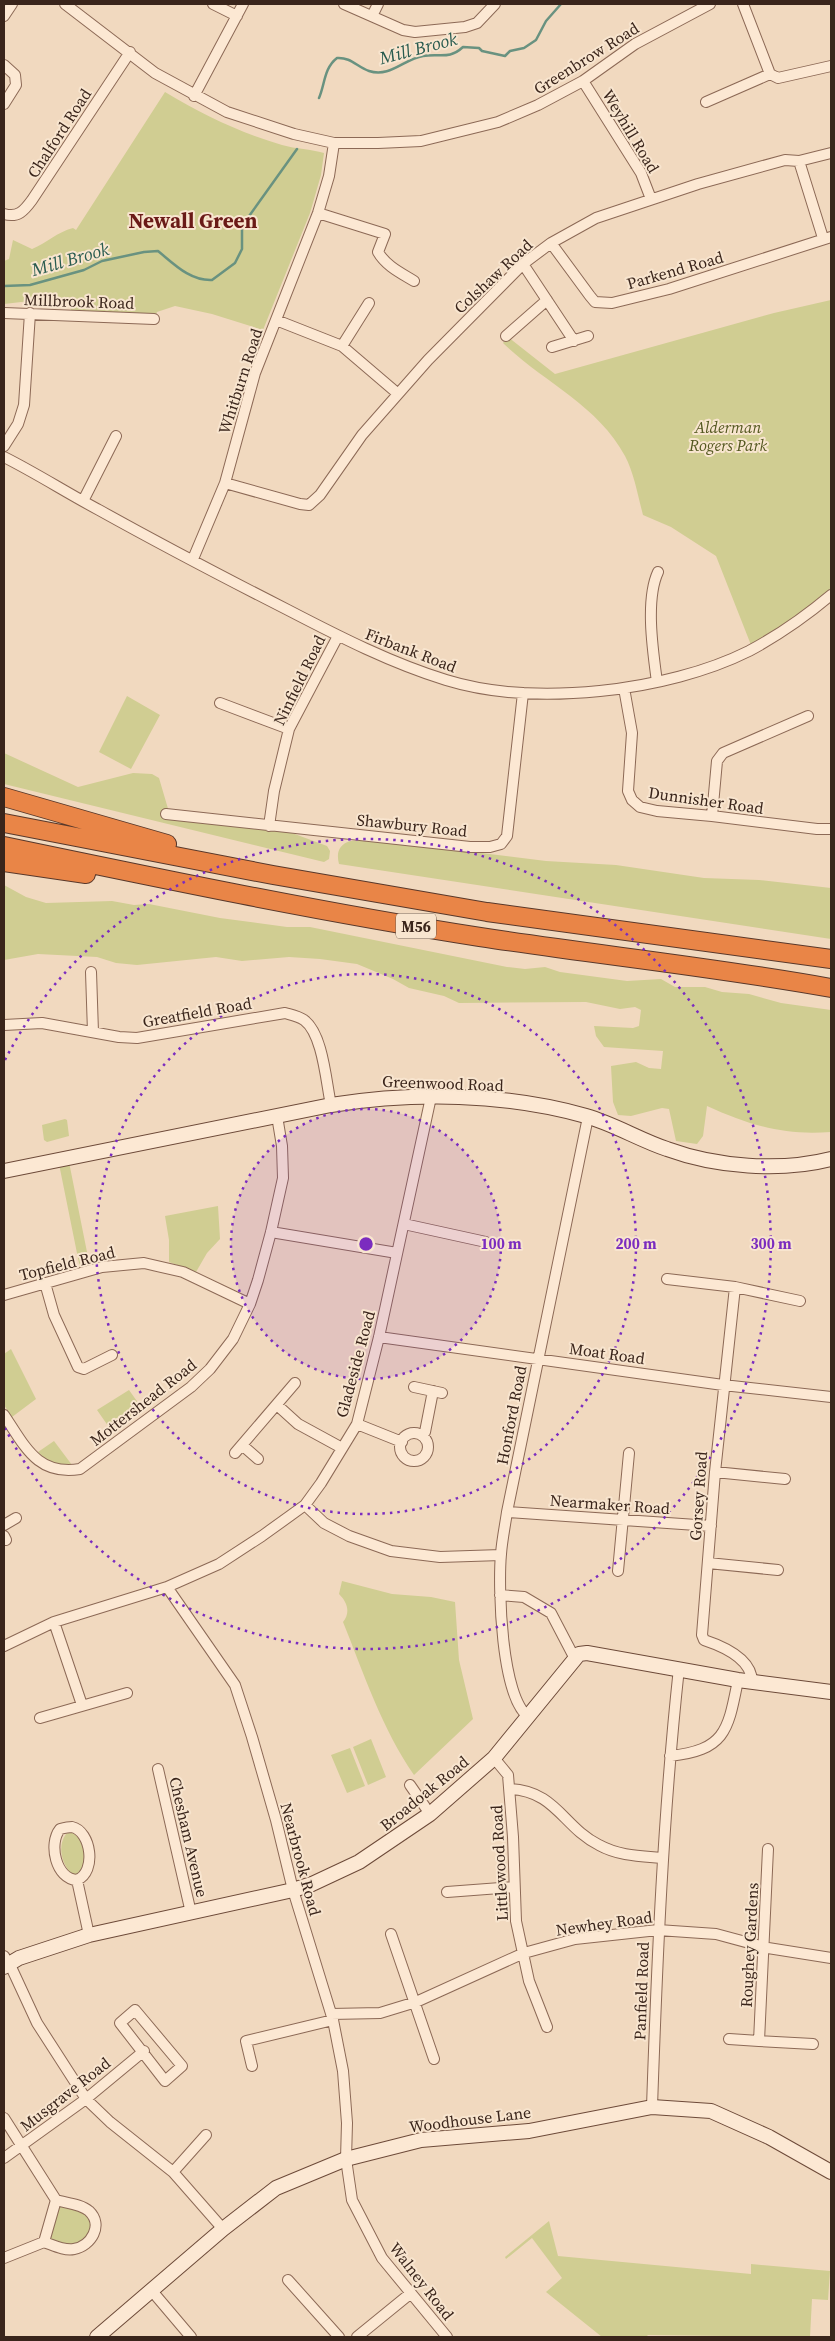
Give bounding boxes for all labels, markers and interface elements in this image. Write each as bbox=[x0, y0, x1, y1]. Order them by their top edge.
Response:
street label: Greenbrow Road bbox=[529, 17, 643, 99]
water label: Mill Brook bbox=[375, 25, 460, 71]
street label: Chalford Road bbox=[22, 84, 96, 182]
street label: Weyhill Road bbox=[597, 85, 665, 177]
district label: Newall Green bbox=[129, 206, 258, 235]
street label: Colshaw Road bbox=[449, 234, 537, 318]
water label: Mill Brook bbox=[27, 236, 112, 282]
street label: Parkend Road bbox=[624, 246, 726, 294]
street label: Millbrook Road bbox=[23, 288, 135, 314]
street label: Whitburn Road bbox=[213, 325, 267, 437]
park label: Alderman Rogers Park bbox=[688, 416, 768, 456]
street label: Firbank Road bbox=[362, 622, 460, 678]
street label: Ninfield Road bbox=[268, 631, 330, 729]
street label: Dunnisher Road bbox=[647, 781, 765, 819]
street label: Shawbury Road bbox=[356, 808, 468, 842]
road number: M56 bbox=[396, 914, 436, 938]
street label: Greatfield Road bbox=[141, 992, 253, 1032]
street label: Greenwood Road bbox=[382, 1070, 504, 1096]
text: 100 m bbox=[480, 1233, 522, 1254]
text: 200 m bbox=[615, 1233, 657, 1254]
text: 300 m bbox=[750, 1233, 792, 1254]
centre of rings bbox=[357, 1235, 375, 1253]
street label: Topfield Road bbox=[17, 1240, 117, 1286]
street label: Gladeside Road bbox=[330, 1308, 380, 1420]
street label: Moat Road bbox=[568, 1337, 646, 1369]
street label: Mottershead Road bbox=[85, 1353, 201, 1451]
street label: Honford Road bbox=[491, 1364, 531, 1466]
street label: Gorsey Road bbox=[684, 1451, 712, 1541]
street label: Nearmaker Road bbox=[549, 1489, 671, 1519]
street label: Broadoak Road bbox=[375, 1750, 473, 1836]
street label: Chesham Avenue bbox=[164, 1775, 214, 1899]
street label: Nearbrook Road bbox=[275, 1800, 327, 1918]
street label: Littlewood Road bbox=[485, 1804, 513, 1922]
street label: Roughey Gardens bbox=[735, 1882, 763, 2008]
street label: Newhey Road bbox=[554, 1905, 654, 1941]
street label: Panfield Road bbox=[628, 1941, 654, 2041]
street label: Musgrave Road bbox=[15, 2052, 115, 2136]
street label: Woodhouse Lane bbox=[408, 2101, 532, 2137]
street label: Walney Road bbox=[385, 2238, 459, 2324]

